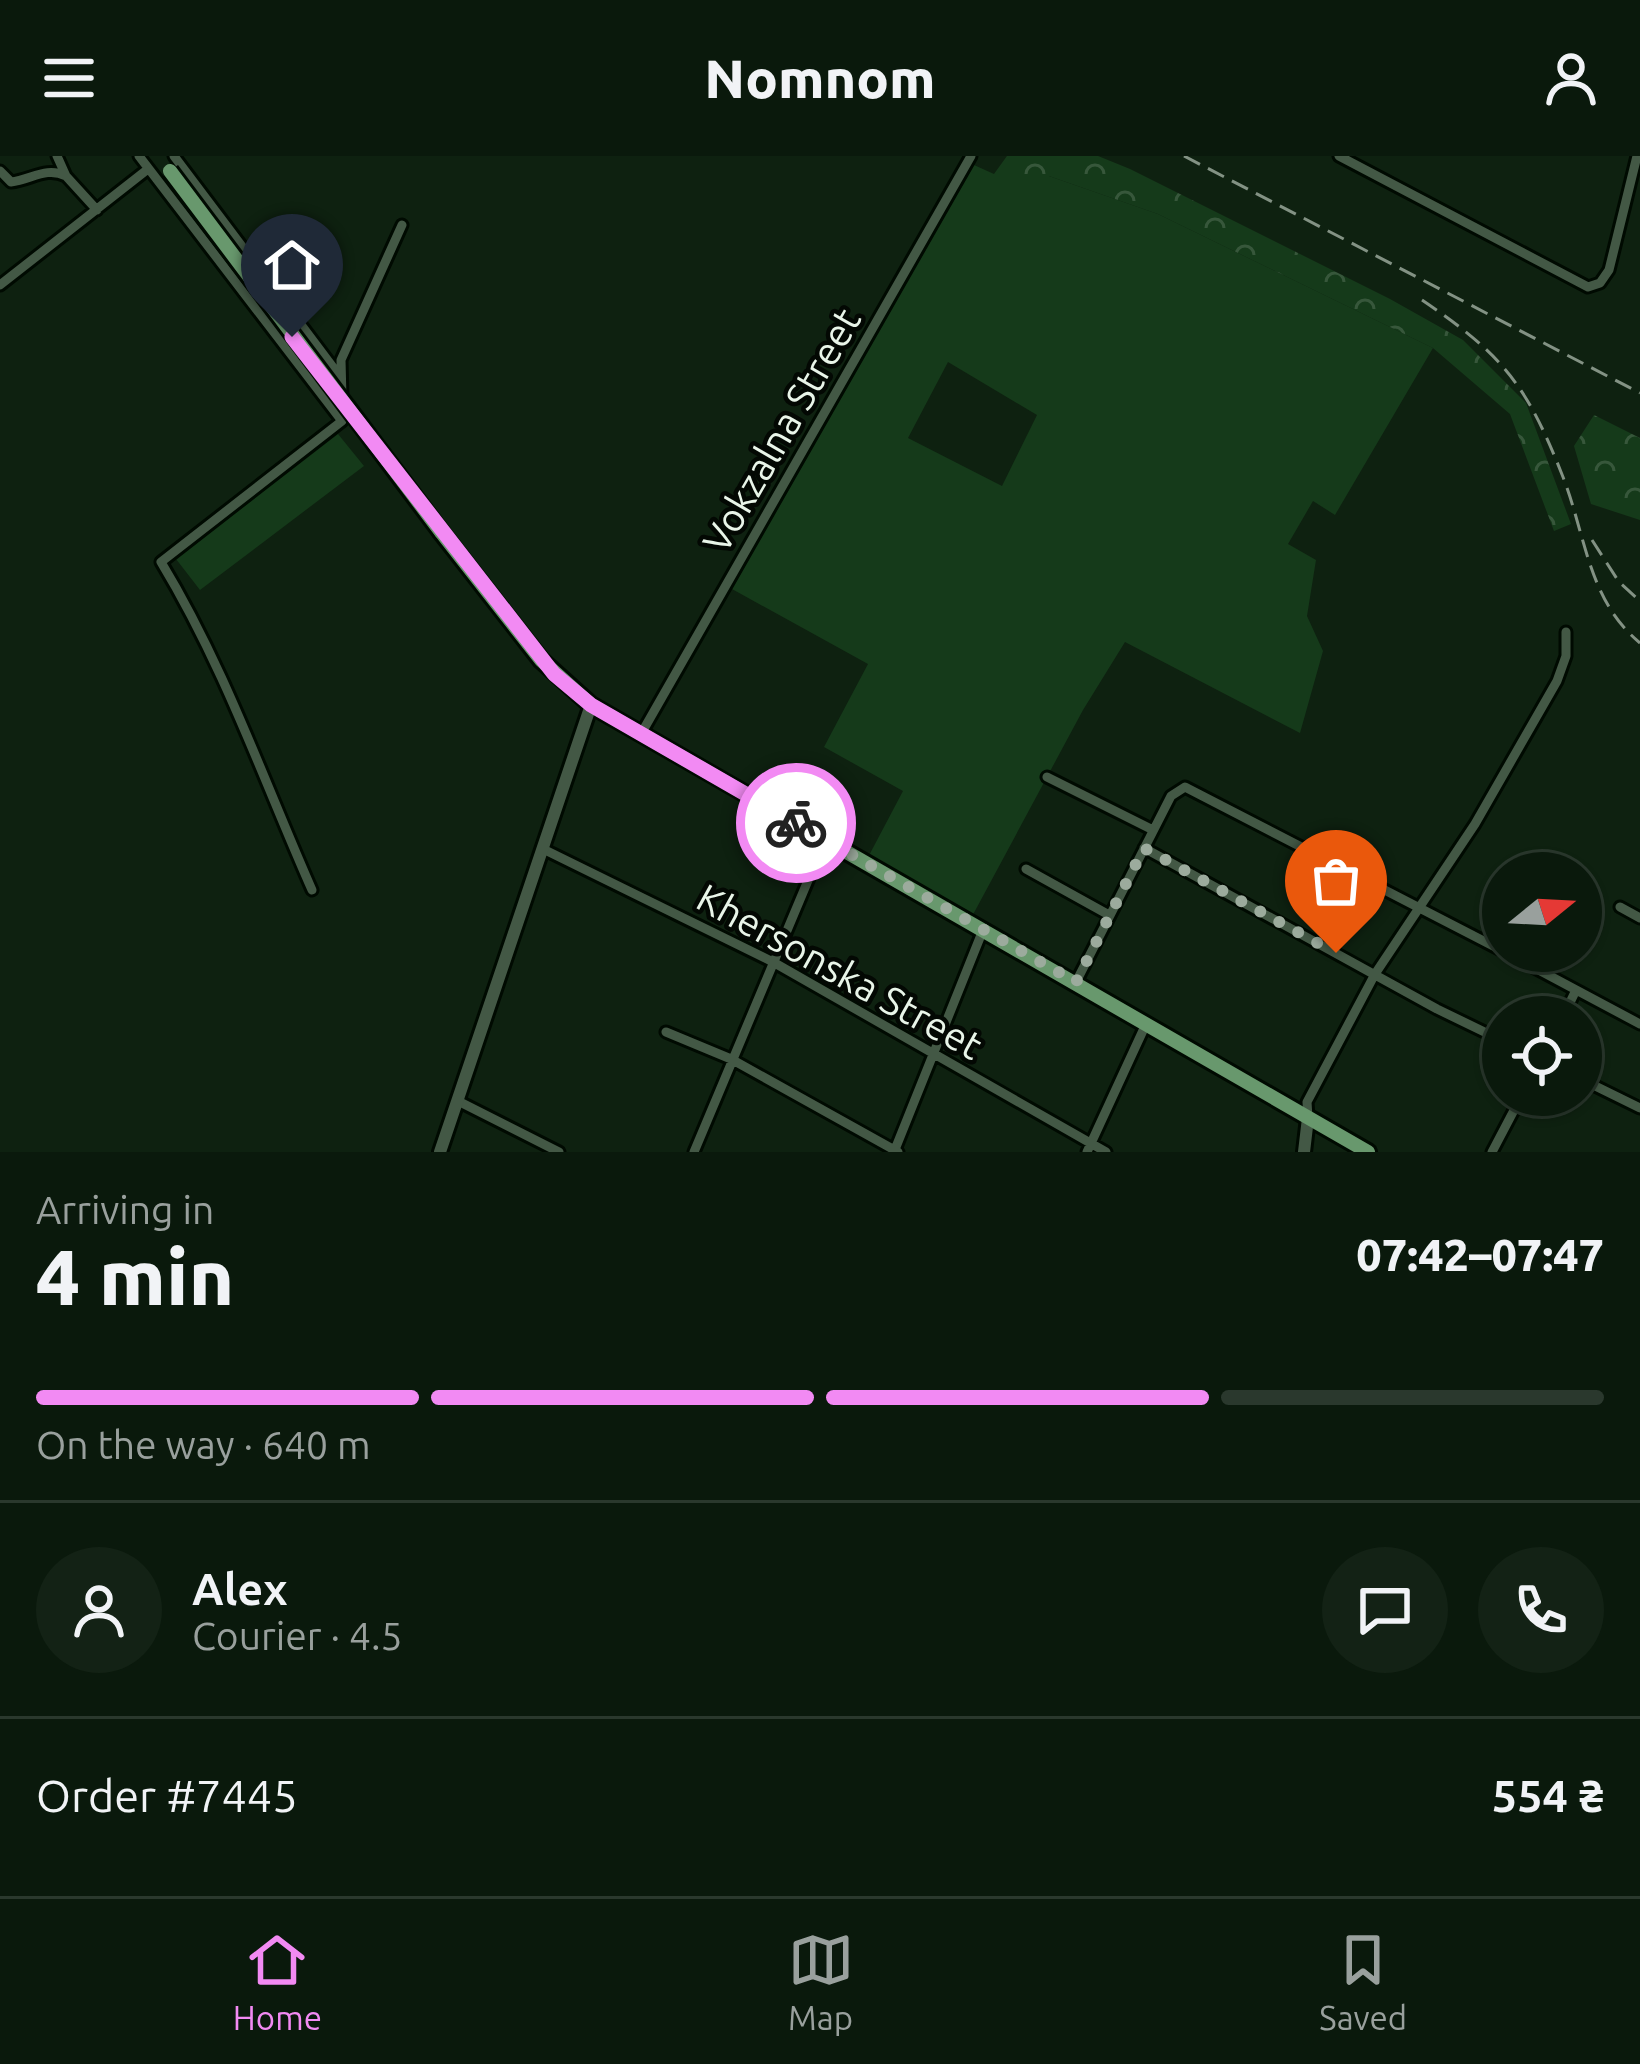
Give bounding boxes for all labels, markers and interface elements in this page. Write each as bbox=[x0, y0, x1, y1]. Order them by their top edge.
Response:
icon: menu bbox=[36, 45, 102, 111]
icon: person bbox=[1538, 45, 1604, 111]
text: Nomnom bbox=[704, 48, 936, 108]
pin bbox=[241, 214, 343, 337]
icon: home bbox=[259, 232, 325, 298]
street label: Vokzalna Street bbox=[694, 301, 868, 559]
courier bbox=[736, 763, 856, 883]
icon: bike bbox=[763, 790, 829, 856]
pin bbox=[1285, 830, 1387, 953]
icon: bag bbox=[1303, 848, 1369, 914]
north arrow bbox=[1482, 852, 1602, 972]
map controls bbox=[1482, 852, 1602, 1116]
street label: Khersonska Street bbox=[690, 875, 990, 1067]
button: locate bbox=[1482, 996, 1602, 1116]
text: Arriving in bbox=[36, 1188, 214, 1231]
text: 07:42–07:47 bbox=[1356, 1229, 1604, 1280]
text: 4 min bbox=[36, 1232, 234, 1320]
text: On the way · 640 m bbox=[36, 1423, 371, 1466]
button: person bbox=[36, 1547, 162, 1673]
button: chat bbox=[1322, 1547, 1448, 1673]
button: phone bbox=[1478, 1547, 1604, 1673]
text: Alex bbox=[192, 1563, 288, 1614]
text: Courier · 4.5 bbox=[192, 1614, 403, 1657]
text: Order #7445 bbox=[36, 1770, 298, 1821]
text: 554 ₴ bbox=[1492, 1770, 1604, 1821]
tab: Home bbox=[233, 1927, 322, 2036]
tab: Map bbox=[788, 1927, 854, 2036]
tab: Saved bbox=[1319, 1927, 1407, 2036]

